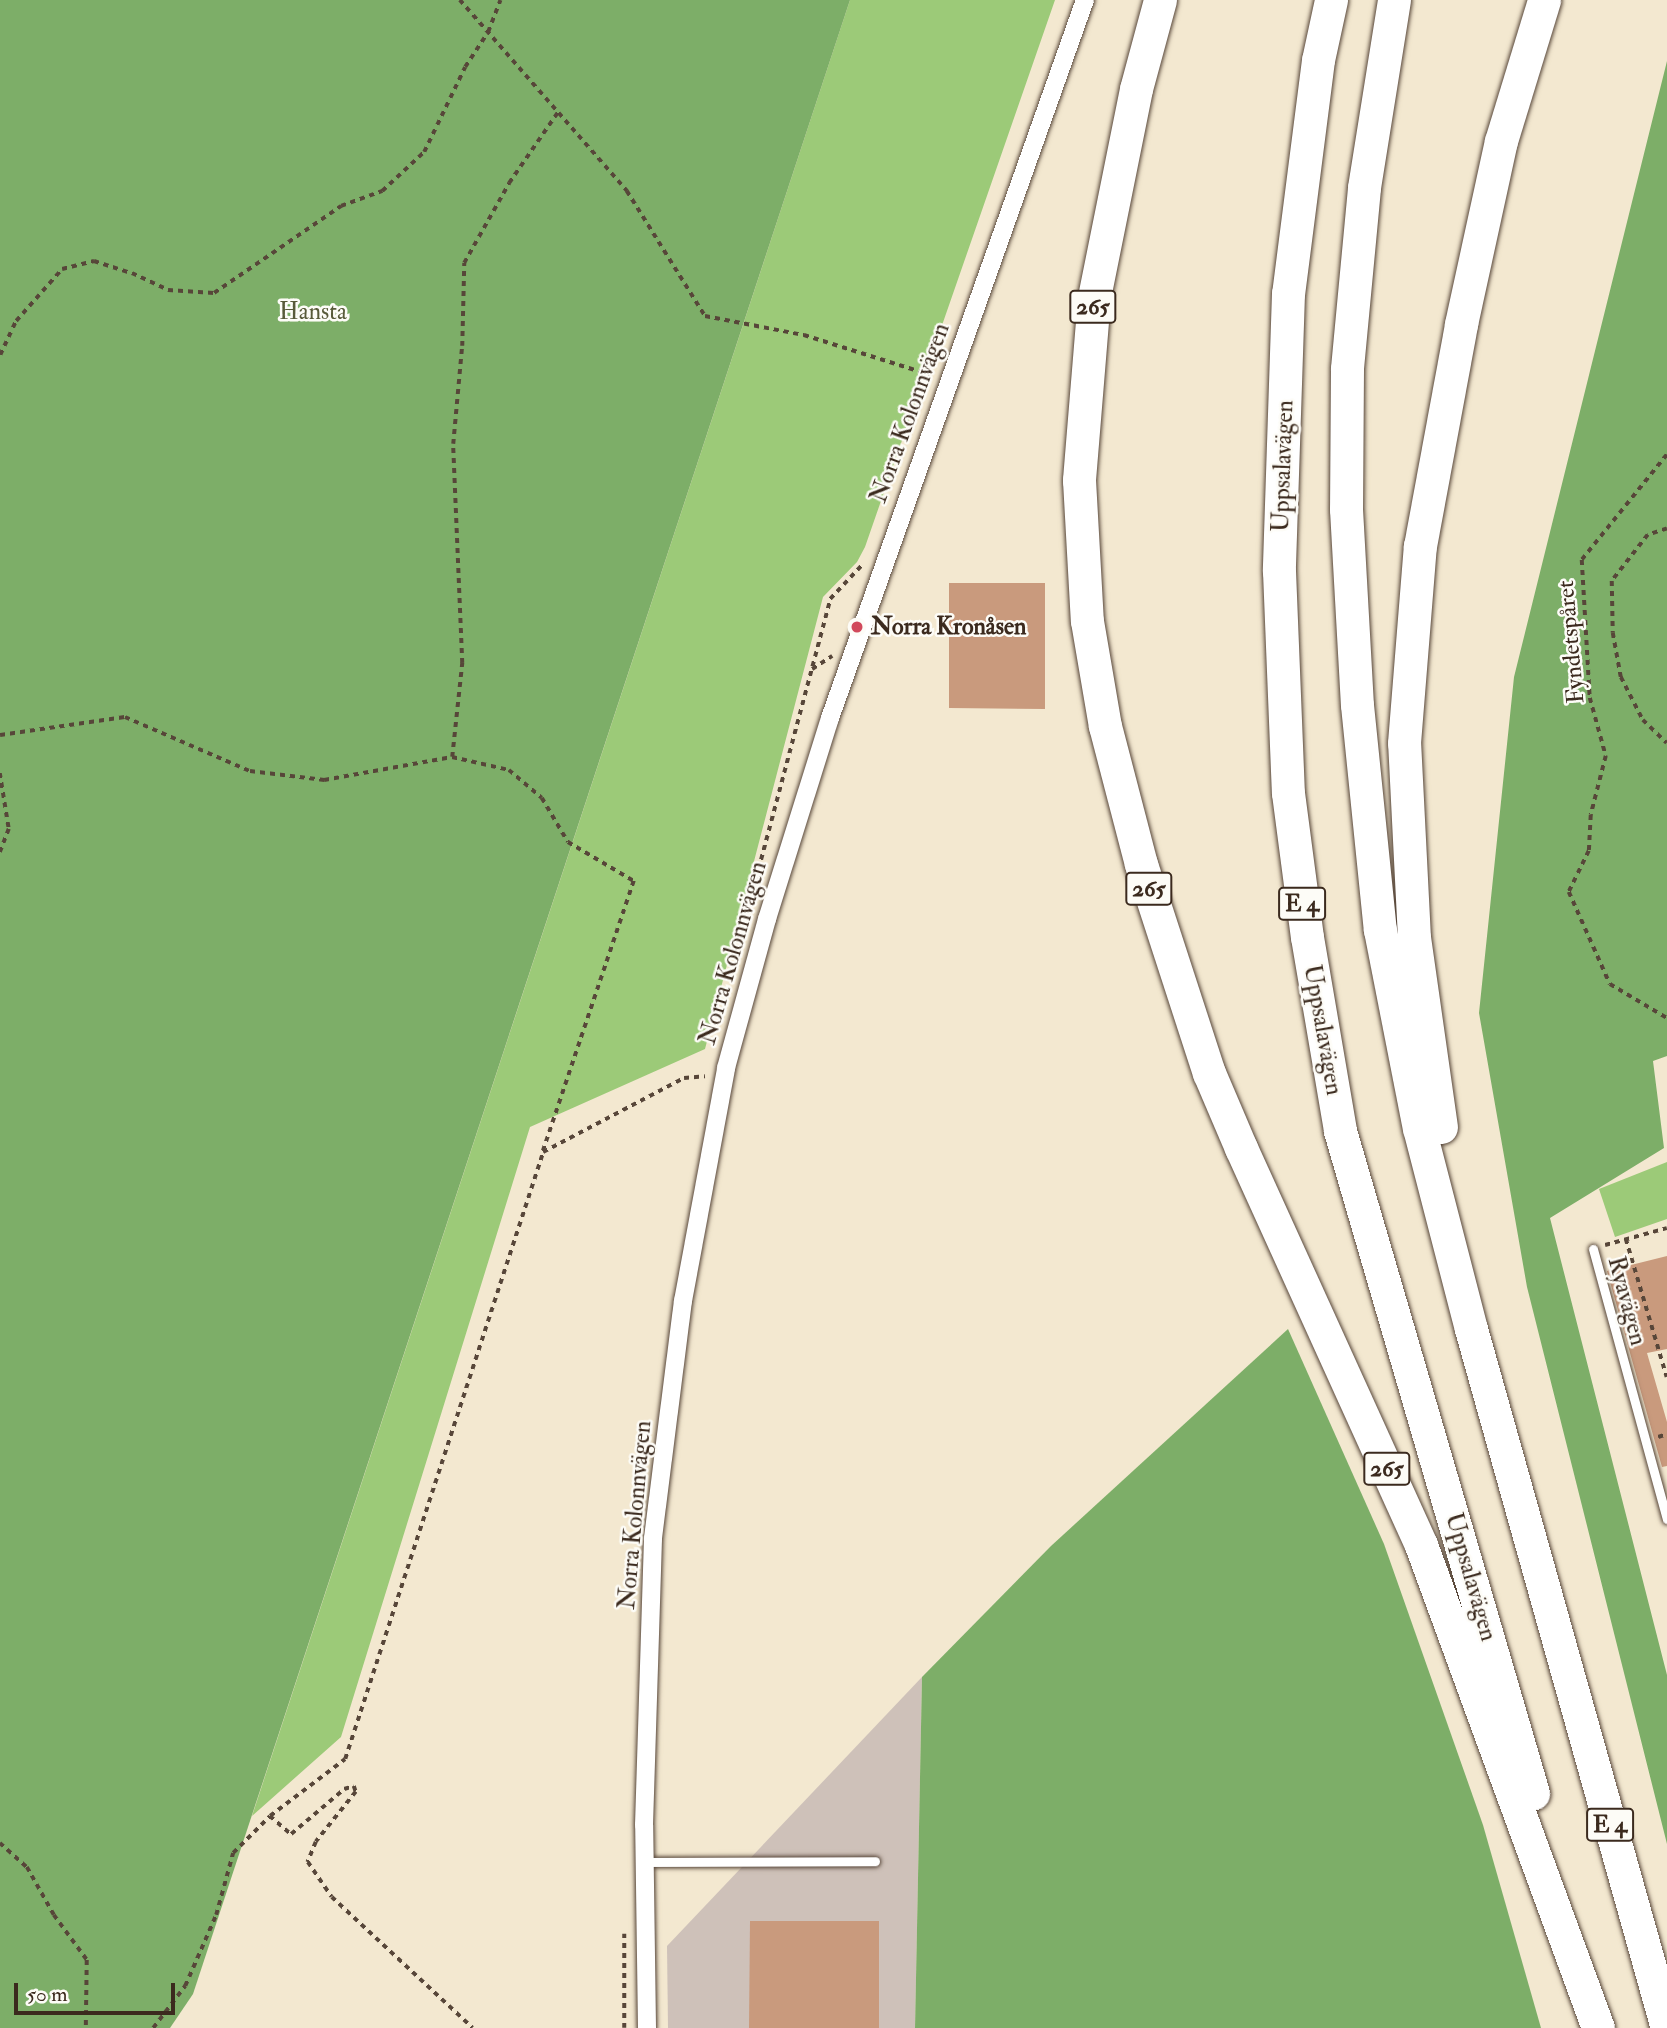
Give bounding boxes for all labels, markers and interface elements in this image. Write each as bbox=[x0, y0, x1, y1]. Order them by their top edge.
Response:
road number: 265 bbox=[1068, 288, 1118, 326]
park label: Hansta bbox=[279, 298, 347, 326]
street label: Norra Kolonnvägen bbox=[864, 319, 956, 507]
street label: Uppsalavägen bbox=[1266, 400, 1300, 532]
street label: Fyndetspåret bbox=[1551, 579, 1591, 705]
place label: Norra Kronåsen bbox=[871, 613, 1026, 641]
marker: Norra Kronåsen bbox=[849, 619, 865, 635]
street label: Norra Kolonnvägen bbox=[693, 858, 773, 1048]
road number: 265 bbox=[1124, 870, 1174, 908]
road number: E 4 bbox=[1278, 884, 1326, 923]
street label: Uppsalavägen bbox=[1297, 963, 1349, 1097]
street label: Ryavägen bbox=[1601, 1253, 1653, 1349]
street label: Norra Kolonnvägen bbox=[612, 1419, 658, 1611]
road number: 265 bbox=[1362, 1450, 1412, 1488]
street label: Uppsalavägen bbox=[1439, 1510, 1503, 1644]
road number: E 4 bbox=[1586, 1806, 1634, 1844]
scale bar bbox=[18, 1968, 178, 2012]
text: 50 m bbox=[27, 1981, 68, 2008]

